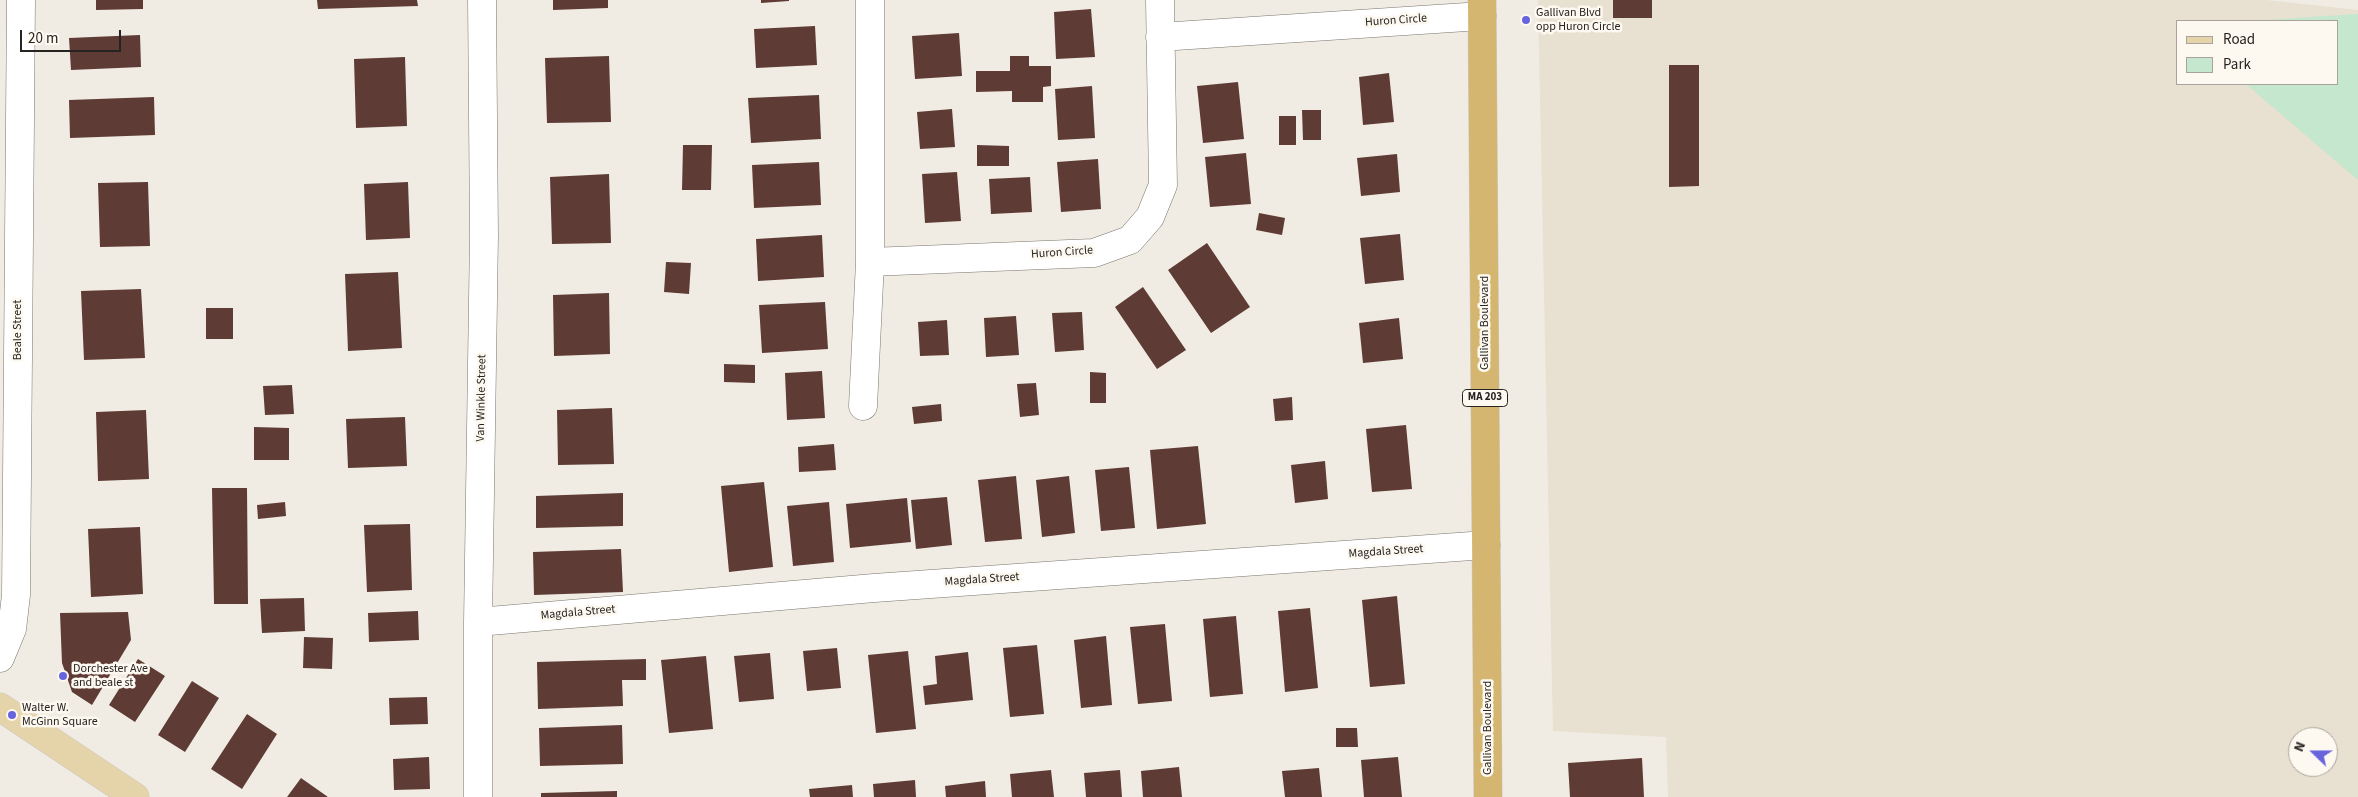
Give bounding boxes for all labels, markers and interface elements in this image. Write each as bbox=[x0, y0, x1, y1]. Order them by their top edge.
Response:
place label: Gallivan Blvd opp Huron Circle bbox=[1536, 6, 1620, 34]
street label: Huron Circle bbox=[1364, 12, 1428, 30]
marker: Gallivan Blvd opp Huron Circle bbox=[1520, 14, 1532, 26]
scale bar bbox=[22, 20, 124, 52]
legend bbox=[2176, 20, 2338, 85]
text: 20 m bbox=[28, 28, 58, 49]
text: Road bbox=[2223, 29, 2255, 50]
text: Park bbox=[2223, 54, 2251, 75]
street label: Huron Circle bbox=[1030, 244, 1094, 262]
street label: Gallivan Boulevard bbox=[1478, 276, 1492, 370]
street label: Beale Street bbox=[11, 300, 25, 360]
street label: Van Winkle Street bbox=[474, 354, 490, 442]
road number: MA 203 bbox=[1462, 389, 1508, 406]
street label: Magdala Street bbox=[1348, 542, 1424, 562]
street label: Magdala Street bbox=[944, 570, 1020, 590]
street label: Magdala Street bbox=[540, 603, 616, 623]
place label: Dorchester Ave and beale st bbox=[73, 662, 148, 690]
marker: Dorchester Ave and beale st bbox=[57, 670, 69, 682]
street label: Gallivan Boulevard bbox=[1481, 681, 1495, 775]
place label: Walter W. McGinn Square bbox=[22, 701, 98, 729]
marker: Walter W. McGinn Square bbox=[6, 709, 18, 721]
north arrow bbox=[2288, 727, 2338, 777]
text: N bbox=[2289, 739, 2311, 755]

